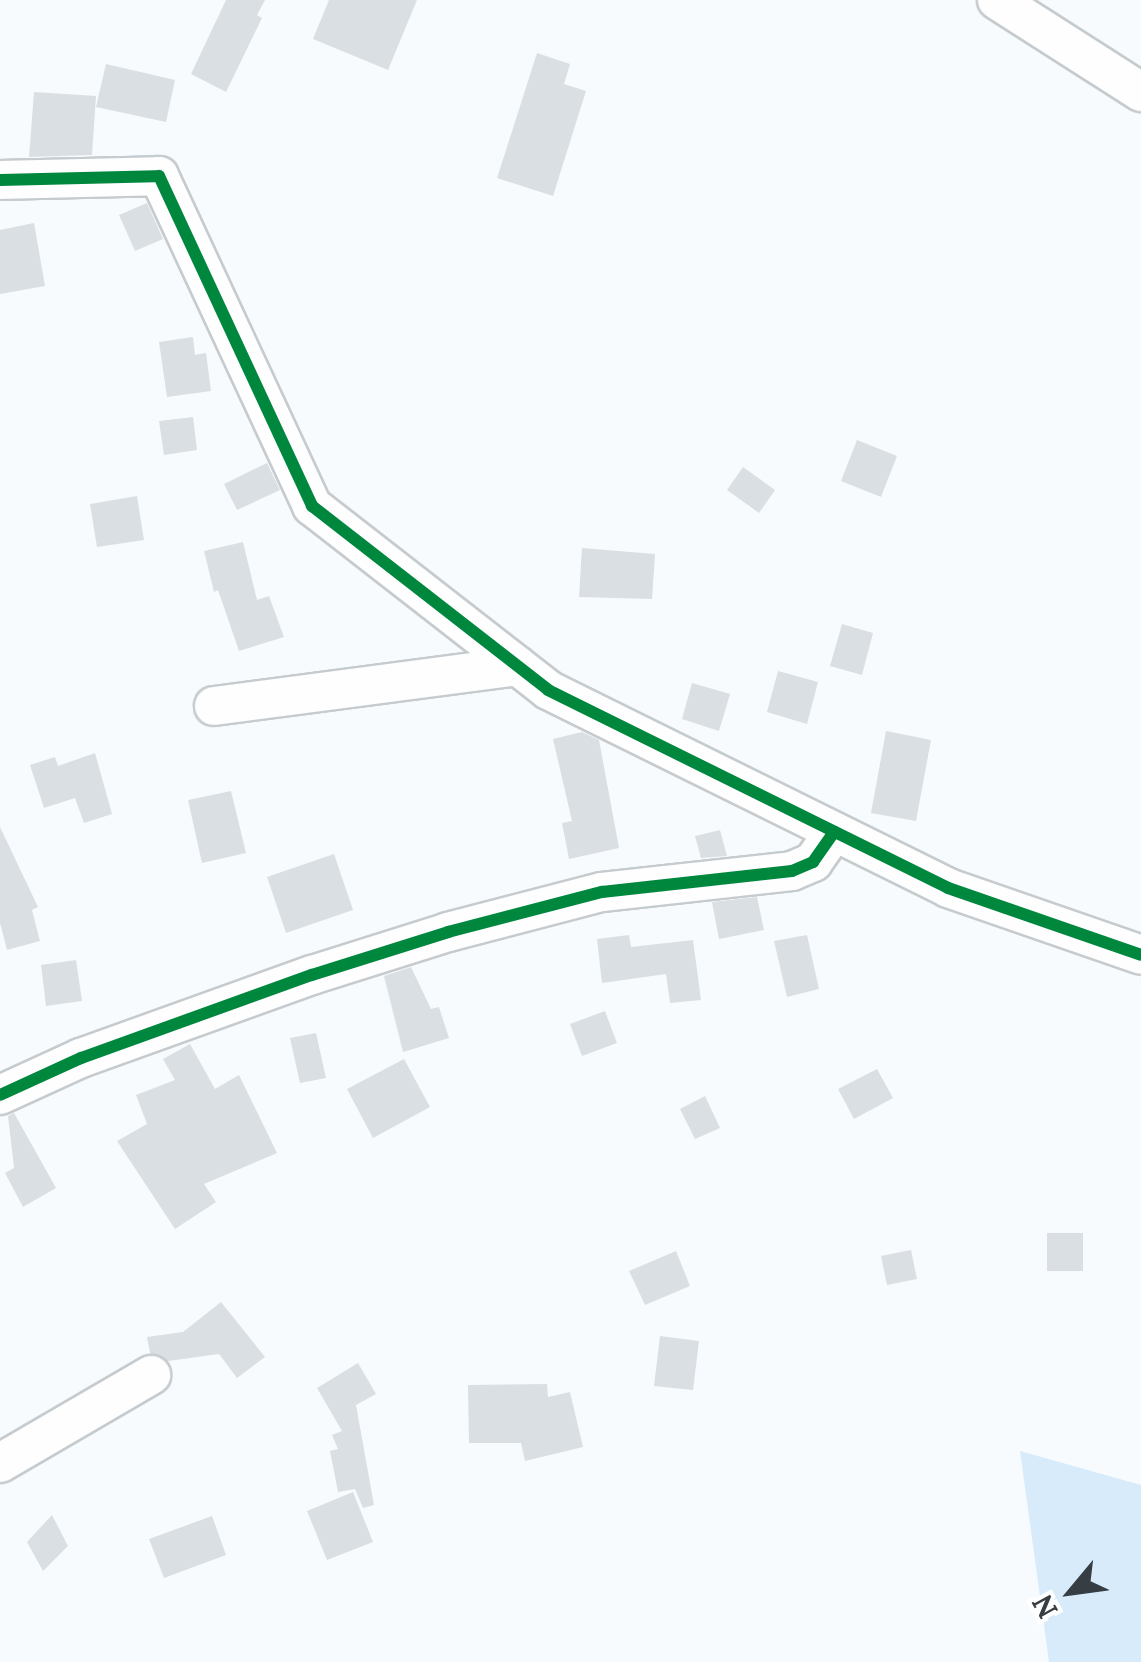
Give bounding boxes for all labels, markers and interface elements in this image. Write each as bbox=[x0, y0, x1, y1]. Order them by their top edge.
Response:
north arrow bbox=[1021, 1542, 1121, 1642]
text: N bbox=[1024, 1588, 1066, 1625]

